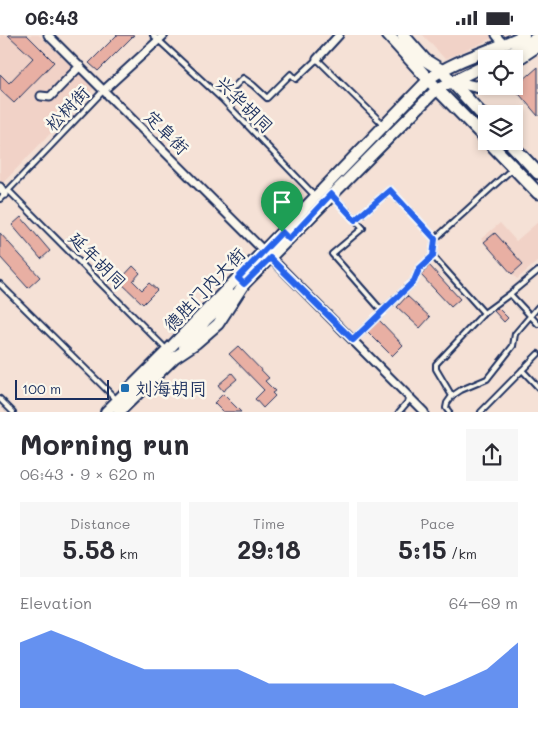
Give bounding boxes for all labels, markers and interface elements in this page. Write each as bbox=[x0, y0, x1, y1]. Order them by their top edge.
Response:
text: 06:43 bbox=[25, 5, 78, 30]
map controls bbox=[478, 50, 523, 150]
button: locate bbox=[478, 50, 523, 95]
street label: 兴华胡同 bbox=[211, 70, 279, 138]
street label: 松树街 bbox=[40, 80, 94, 136]
street label: 定阜街 bbox=[139, 104, 195, 160]
button: layers bbox=[478, 105, 523, 150]
pin bbox=[261, 181, 303, 232]
icon: arrive bbox=[268, 188, 296, 216]
street label: 延年胡同 bbox=[64, 226, 132, 294]
street label: 德胜门内大街 bbox=[158, 242, 250, 336]
place label: 刘海胡同 bbox=[135, 376, 207, 400]
scale bar bbox=[15, 377, 109, 400]
text: 100 m bbox=[22, 379, 61, 398]
marker: 刘海胡同 bbox=[119, 382, 131, 394]
text: Morning run bbox=[20, 426, 189, 462]
button: share bbox=[466, 429, 518, 481]
text: 06:43 · 9 × 620 m bbox=[20, 463, 155, 484]
text: Distance bbox=[70, 514, 130, 533]
text: Time bbox=[253, 514, 285, 533]
text: Pace bbox=[421, 514, 455, 533]
text: 5.58 bbox=[63, 533, 115, 565]
text: 29:18 bbox=[237, 533, 301, 565]
text: 5:15 bbox=[398, 533, 447, 565]
text: km bbox=[115, 544, 138, 563]
text: /km bbox=[447, 544, 477, 563]
text: Elevation bbox=[20, 592, 92, 613]
text: 64–69 m bbox=[449, 592, 518, 613]

